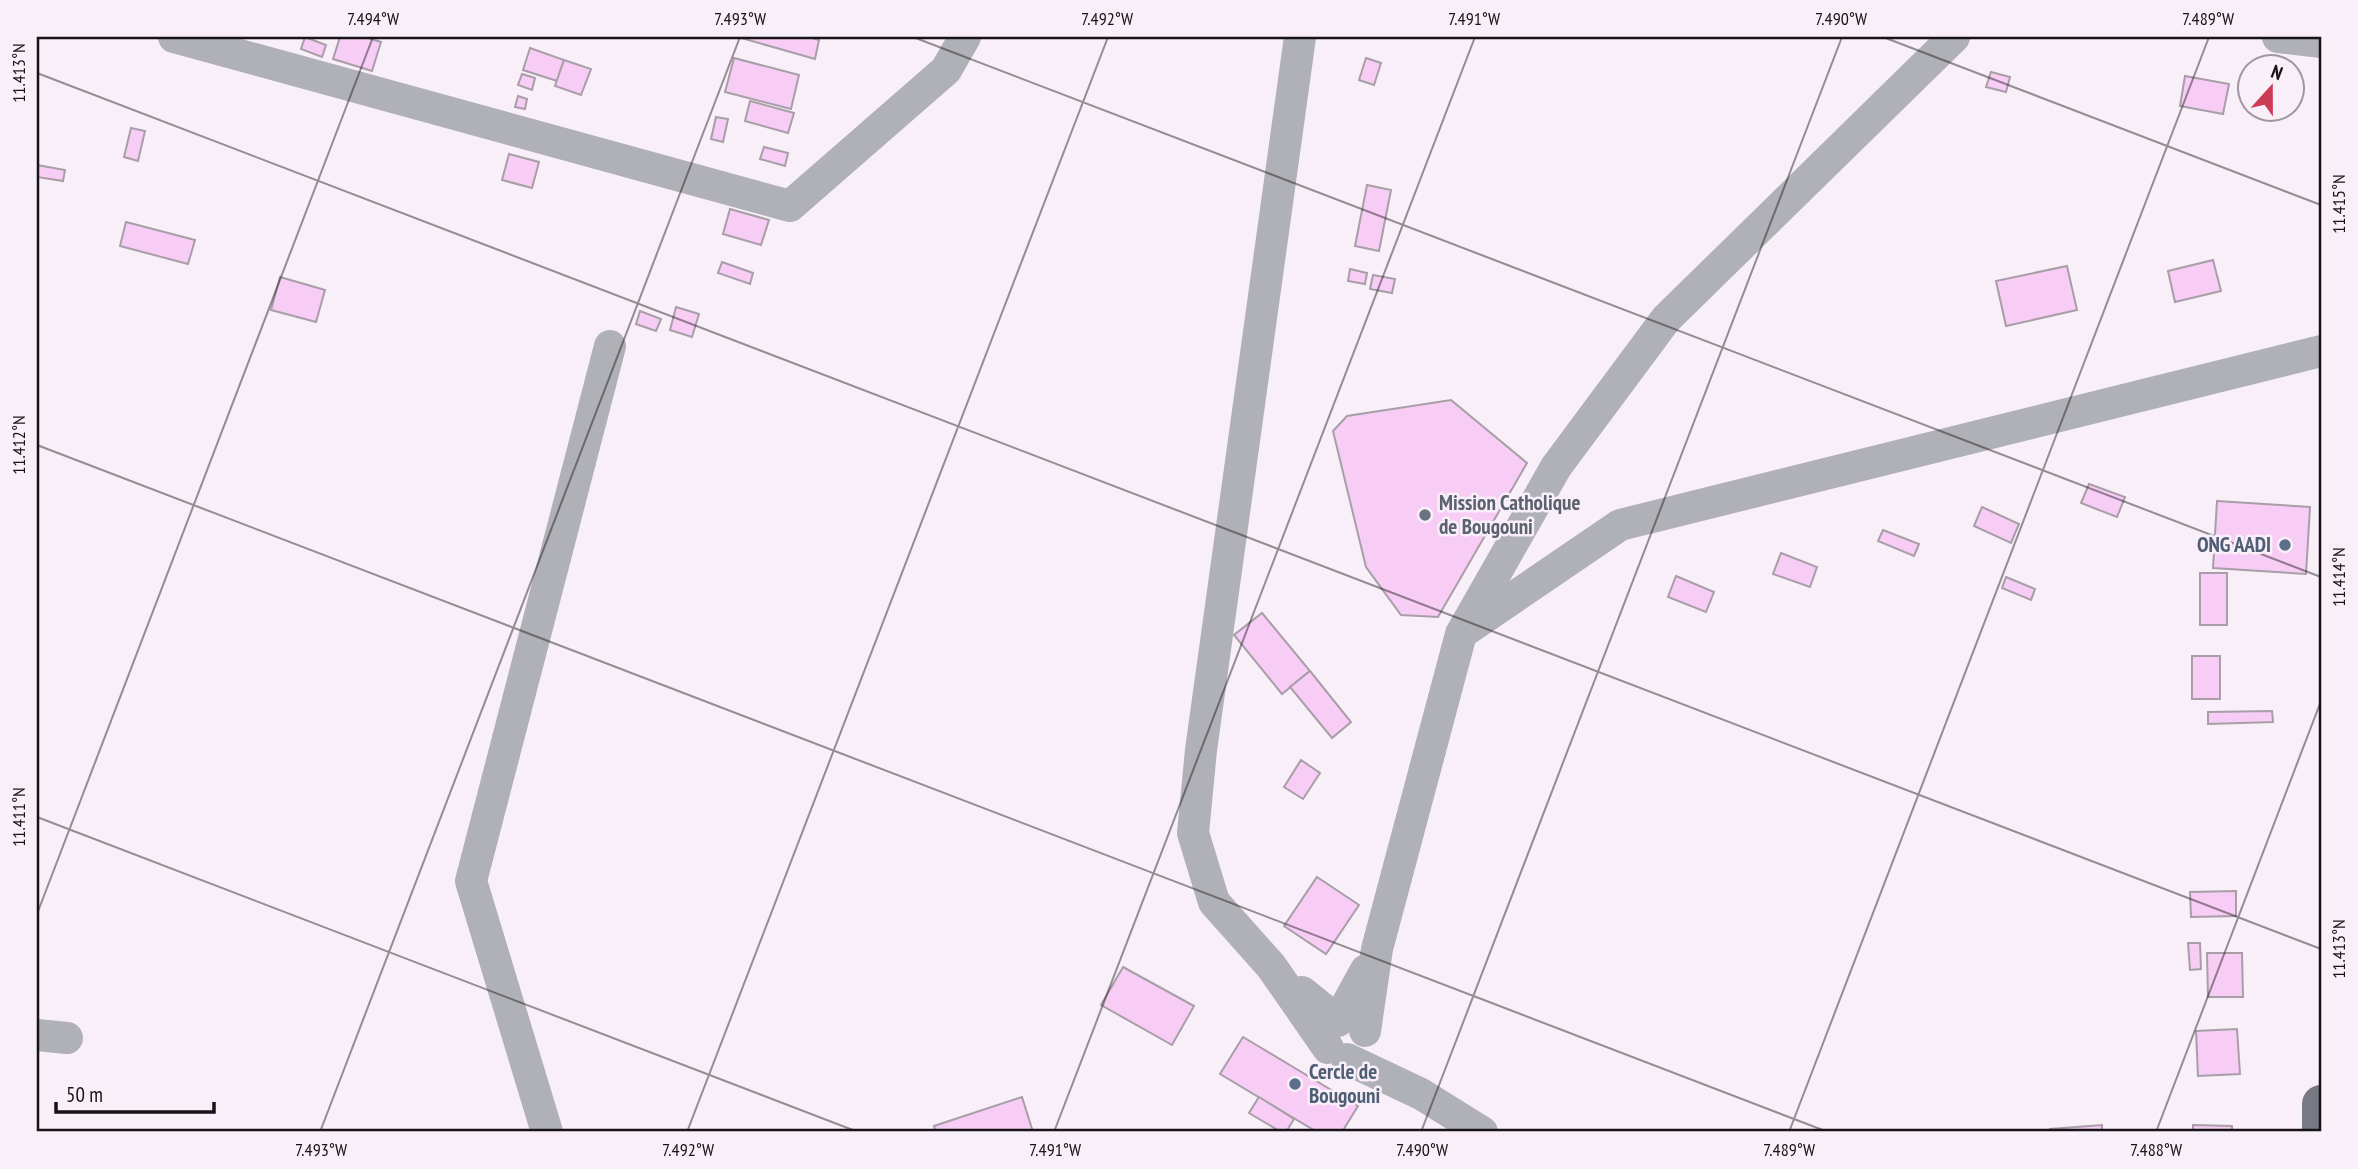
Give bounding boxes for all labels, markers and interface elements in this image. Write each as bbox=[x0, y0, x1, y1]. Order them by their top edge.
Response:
text: 7.494°W bbox=[347, 7, 399, 30]
text: 7.493°W bbox=[714, 7, 766, 30]
text: 7.492°W bbox=[1081, 7, 1133, 30]
text: 7.491°W bbox=[1448, 7, 1500, 30]
text: 7.490°W bbox=[1815, 7, 1867, 30]
text: 7.489°W bbox=[2182, 7, 2234, 30]
text: 11.413°N bbox=[7, 43, 30, 103]
north arrow bbox=[2236, 52, 2306, 122]
text: N bbox=[2268, 59, 2286, 85]
text: 11.415°N bbox=[2327, 174, 2350, 234]
text: 11.412°N bbox=[7, 415, 30, 475]
place label: Mission Catholique de Bougouni bbox=[1439, 489, 1580, 540]
marker: Mission Catholique de Bougouni bbox=[1417, 507, 1433, 523]
place label: ONG AADI bbox=[2197, 531, 2271, 558]
marker: ONG AADI bbox=[2277, 537, 2293, 553]
text: 11.414°N bbox=[2327, 547, 2350, 607]
text: 11.411°N bbox=[7, 787, 30, 847]
text: 11.413°N bbox=[2327, 919, 2350, 979]
place label: Cercle de Bougouni bbox=[1309, 1058, 1380, 1109]
scale bar bbox=[56, 1071, 214, 1115]
marker: Cercle de Bougouni bbox=[1287, 1076, 1303, 1092]
text: 50 m bbox=[66, 1081, 103, 1108]
text: 7.493°W bbox=[295, 1138, 347, 1161]
text: 7.492°W bbox=[662, 1138, 714, 1161]
text: 7.491°W bbox=[1029, 1138, 1081, 1161]
text: 7.490°W bbox=[1396, 1138, 1448, 1161]
text: 7.489°W bbox=[1763, 1138, 1815, 1161]
text: 7.488°W bbox=[2130, 1138, 2182, 1161]

